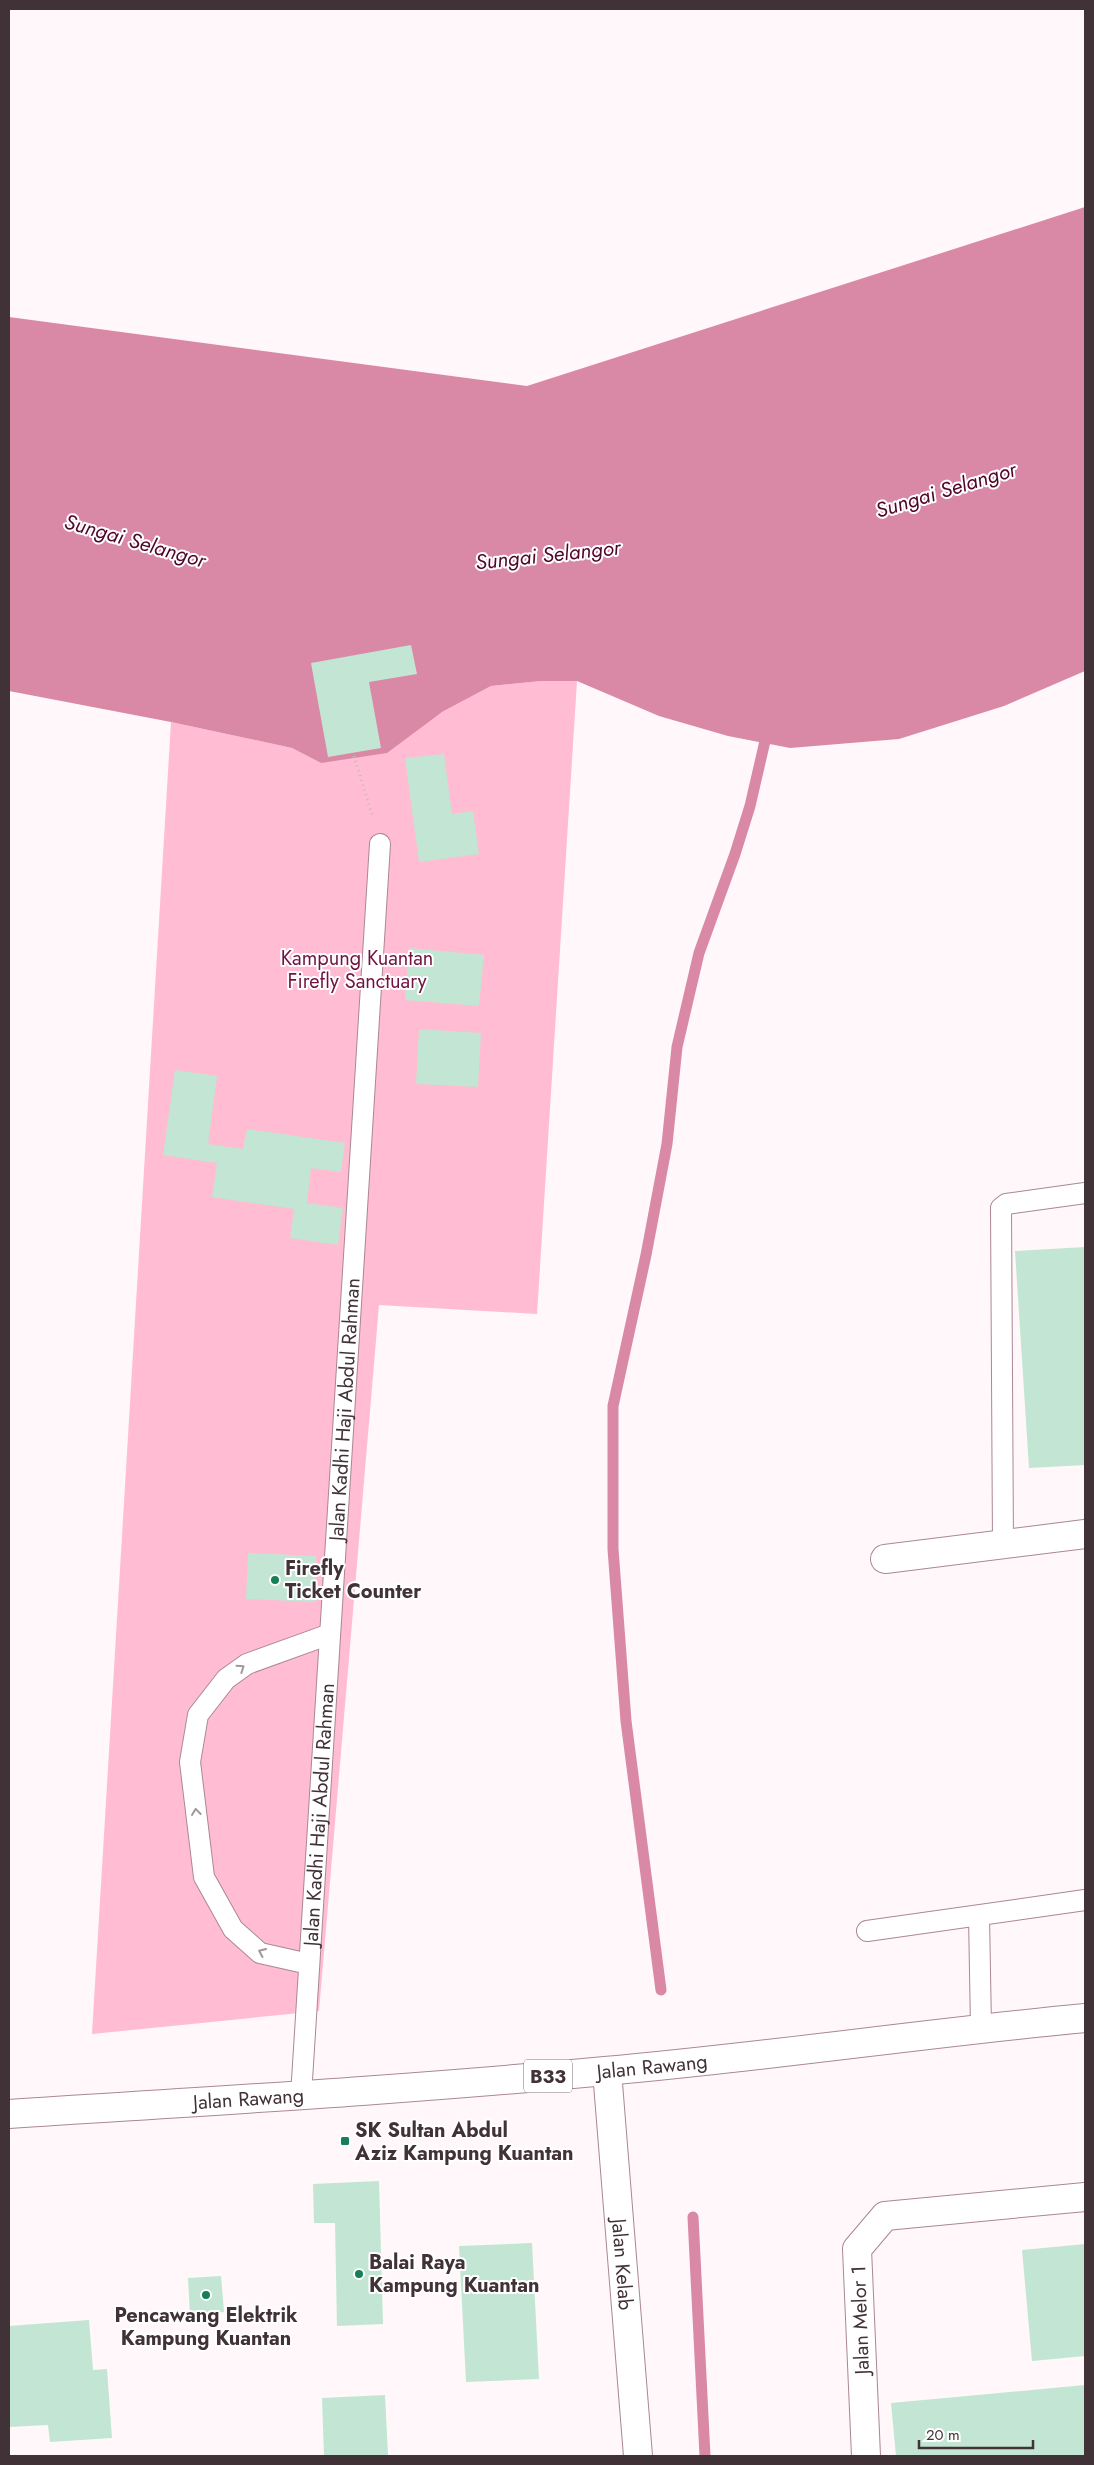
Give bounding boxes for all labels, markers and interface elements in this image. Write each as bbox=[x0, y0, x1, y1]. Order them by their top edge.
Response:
water label: Sungai Selangor bbox=[872, 454, 1021, 526]
water label: Sungai Selangor bbox=[61, 506, 210, 576]
water label: Sungai Selangor bbox=[474, 532, 623, 578]
park label: Kampung Kuantan Firefly Sanctuary bbox=[281, 944, 433, 996]
street label: Jalan Kadhi Haji Abdul Rahman bbox=[322, 1277, 368, 1545]
place label: Firefly Ticket Counter bbox=[285, 1554, 422, 1606]
marker: Firefly Ticket Counter bbox=[269, 1574, 281, 1586]
one-way arrow bbox=[236, 1665, 245, 1674]
street label: Jalan Kadhi Haji Abdul Rahman bbox=[296, 1682, 342, 1950]
one-way arrow bbox=[191, 1808, 202, 1816]
one-way arrow bbox=[258, 1947, 267, 1958]
street label: Jalan Rawang bbox=[593, 2047, 709, 2087]
road number: B33 bbox=[524, 2060, 572, 2092]
street label: Jalan Rawang bbox=[189, 2081, 305, 2117]
place label: SK Sultan Abdul Aziz Kampung Kuantan bbox=[354, 2116, 574, 2168]
marker: SK Sultan Abdul Aziz Kampung Kuantan bbox=[339, 2135, 351, 2147]
street label: Jalan Kelab bbox=[604, 2214, 640, 2311]
place label: Balai Raya Kampung Kuantan bbox=[369, 2248, 540, 2300]
street label: Jalan Melor 1 bbox=[844, 2265, 877, 2378]
marker: Balai Raya Kampung Kuantan bbox=[353, 2268, 365, 2280]
marker: Pencawang Elektrik Kampung Kuantan bbox=[200, 2289, 212, 2301]
place label: Pencawang Elektrik Kampung Kuantan bbox=[114, 2301, 298, 2353]
scale bar bbox=[919, 2418, 1033, 2450]
text: 20 m bbox=[926, 2424, 960, 2446]

